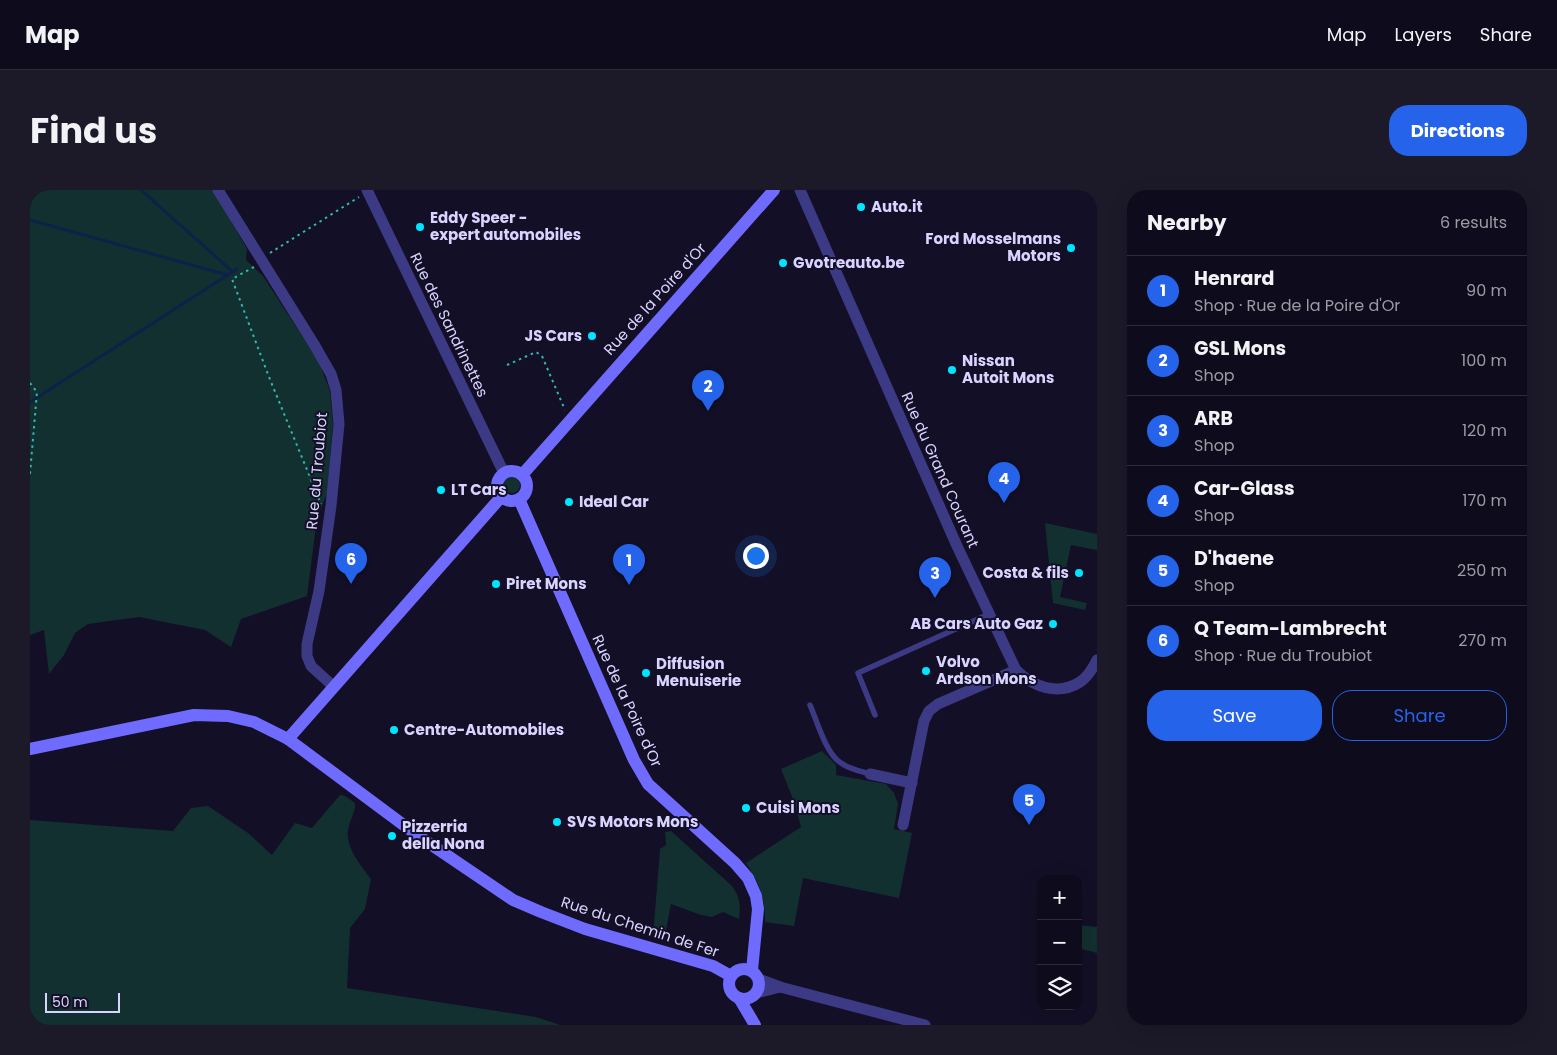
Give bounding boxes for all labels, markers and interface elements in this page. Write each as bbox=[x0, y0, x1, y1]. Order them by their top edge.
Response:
text: Map bbox=[25, 18, 80, 51]
text: Map bbox=[1327, 22, 1367, 47]
text: Layers bbox=[1395, 22, 1452, 47]
text: Share bbox=[1480, 22, 1532, 47]
button: Directions bbox=[1389, 105, 1527, 156]
text: Find us bbox=[30, 106, 157, 155]
place label: Auto.it bbox=[871, 196, 923, 217]
marker: Auto.it bbox=[855, 201, 867, 213]
place label: Eddy Speer - expert automobiles bbox=[430, 207, 581, 245]
text: Nearby bbox=[1147, 208, 1227, 237]
text: 6 results bbox=[1440, 211, 1507, 234]
marker: Eddy Speer - expert automobiles bbox=[414, 221, 426, 233]
place label: Ford Mosselmans Motors bbox=[925, 228, 1061, 266]
street label: Rue de la Poire d'Or bbox=[599, 238, 711, 359]
marker: Ford Mosselmans Motors bbox=[1065, 242, 1077, 254]
street label: Rue des Sandrinettes bbox=[405, 249, 494, 401]
place label: Gvotreauto.be bbox=[793, 252, 905, 273]
marker: Gvotreauto.be bbox=[777, 257, 789, 269]
text: Henrard bbox=[1194, 265, 1274, 292]
text: 1 bbox=[1160, 279, 1166, 302]
text: 90 m bbox=[1466, 279, 1507, 302]
text: Shop · Rue de la Poire d'Or bbox=[1194, 294, 1400, 317]
place label: JS Cars bbox=[525, 325, 582, 346]
marker: JS Cars bbox=[586, 330, 598, 342]
text: GSL Mons bbox=[1194, 335, 1286, 362]
text: 2 bbox=[1158, 349, 1168, 372]
text: 100 m bbox=[1461, 349, 1507, 372]
place label: Nissan Autoit Mons bbox=[962, 350, 1054, 388]
marker: Nissan Autoit Mons bbox=[946, 364, 958, 376]
text: Shop bbox=[1194, 364, 1235, 387]
pin: 2 bbox=[692, 370, 724, 411]
street label: Rue du Grand Courant bbox=[897, 389, 984, 551]
text: ARB bbox=[1194, 405, 1233, 432]
street label: Rue du Troubiot bbox=[301, 411, 332, 530]
text: 3 bbox=[1158, 419, 1168, 442]
text: 120 m bbox=[1462, 419, 1507, 442]
text: Shop bbox=[1194, 434, 1235, 457]
pin: 4 bbox=[988, 462, 1020, 503]
text: Car-Glass bbox=[1194, 475, 1295, 502]
place label: LT Cars bbox=[451, 479, 507, 500]
marker: LT Cars bbox=[435, 484, 447, 496]
text: 4 bbox=[1158, 489, 1168, 512]
text: 170 m bbox=[1462, 489, 1507, 512]
place label: Ideal Car bbox=[579, 491, 649, 512]
marker: Ideal Car bbox=[563, 496, 575, 508]
text: Shop bbox=[1194, 504, 1235, 527]
pin: 6 bbox=[335, 543, 367, 584]
your location bbox=[743, 543, 769, 569]
pin: 1 bbox=[613, 544, 645, 585]
text: D'haene bbox=[1194, 545, 1274, 572]
pin: 3 bbox=[919, 557, 951, 598]
text: 5 bbox=[1158, 559, 1168, 582]
text: 250 m bbox=[1457, 559, 1507, 582]
place label: Costa & fils bbox=[982, 562, 1069, 583]
marker: Costa & fils bbox=[1073, 567, 1085, 579]
place label: Piret Mons bbox=[506, 573, 587, 594]
text: Shop bbox=[1194, 574, 1235, 597]
marker: Piret Mons bbox=[490, 578, 502, 590]
place label: AB Cars Auto Gaz bbox=[910, 613, 1043, 634]
text: Q Team-Lambrecht bbox=[1194, 615, 1387, 642]
marker: AB Cars Auto Gaz bbox=[1047, 618, 1059, 630]
text: 6 bbox=[1158, 629, 1168, 652]
text: 270 m bbox=[1458, 629, 1507, 652]
street label: Rue de la Poire d'Or bbox=[587, 631, 668, 771]
text: Shop · Rue du Troubiot bbox=[1194, 644, 1372, 667]
place label: Volvo Ardson Mons bbox=[936, 651, 1037, 689]
place label: Diffusion Menuiserie bbox=[656, 653, 741, 691]
marker: Volvo Ardson Mons bbox=[920, 665, 932, 677]
marker: Diffusion Menuiserie bbox=[640, 667, 652, 679]
button: Save bbox=[1147, 690, 1322, 741]
button: Share bbox=[1332, 690, 1507, 741]
place label: Centre-Automobiles bbox=[404, 719, 564, 740]
marker: Centre-Automobiles bbox=[388, 724, 400, 736]
pin: 5 bbox=[1013, 784, 1045, 825]
place label: Cuisi Mons bbox=[756, 797, 840, 818]
marker: Cuisi Mons bbox=[740, 802, 752, 814]
place label: SVS Motors Mons bbox=[567, 811, 698, 832]
place label: Pizzerria della Nona bbox=[402, 816, 485, 854]
marker: SVS Motors Mons bbox=[551, 816, 563, 828]
marker: Pizzerria della Nona bbox=[386, 830, 398, 842]
map controls bbox=[1037, 875, 1082, 1010]
button: + bbox=[1037, 875, 1082, 920]
street label: Rue du Chemin de Fer bbox=[558, 891, 722, 962]
button: − bbox=[1037, 920, 1082, 965]
button: layers bbox=[1037, 965, 1082, 1010]
scale bar bbox=[45, 990, 120, 1013]
text: 50 m bbox=[52, 992, 88, 1012]

